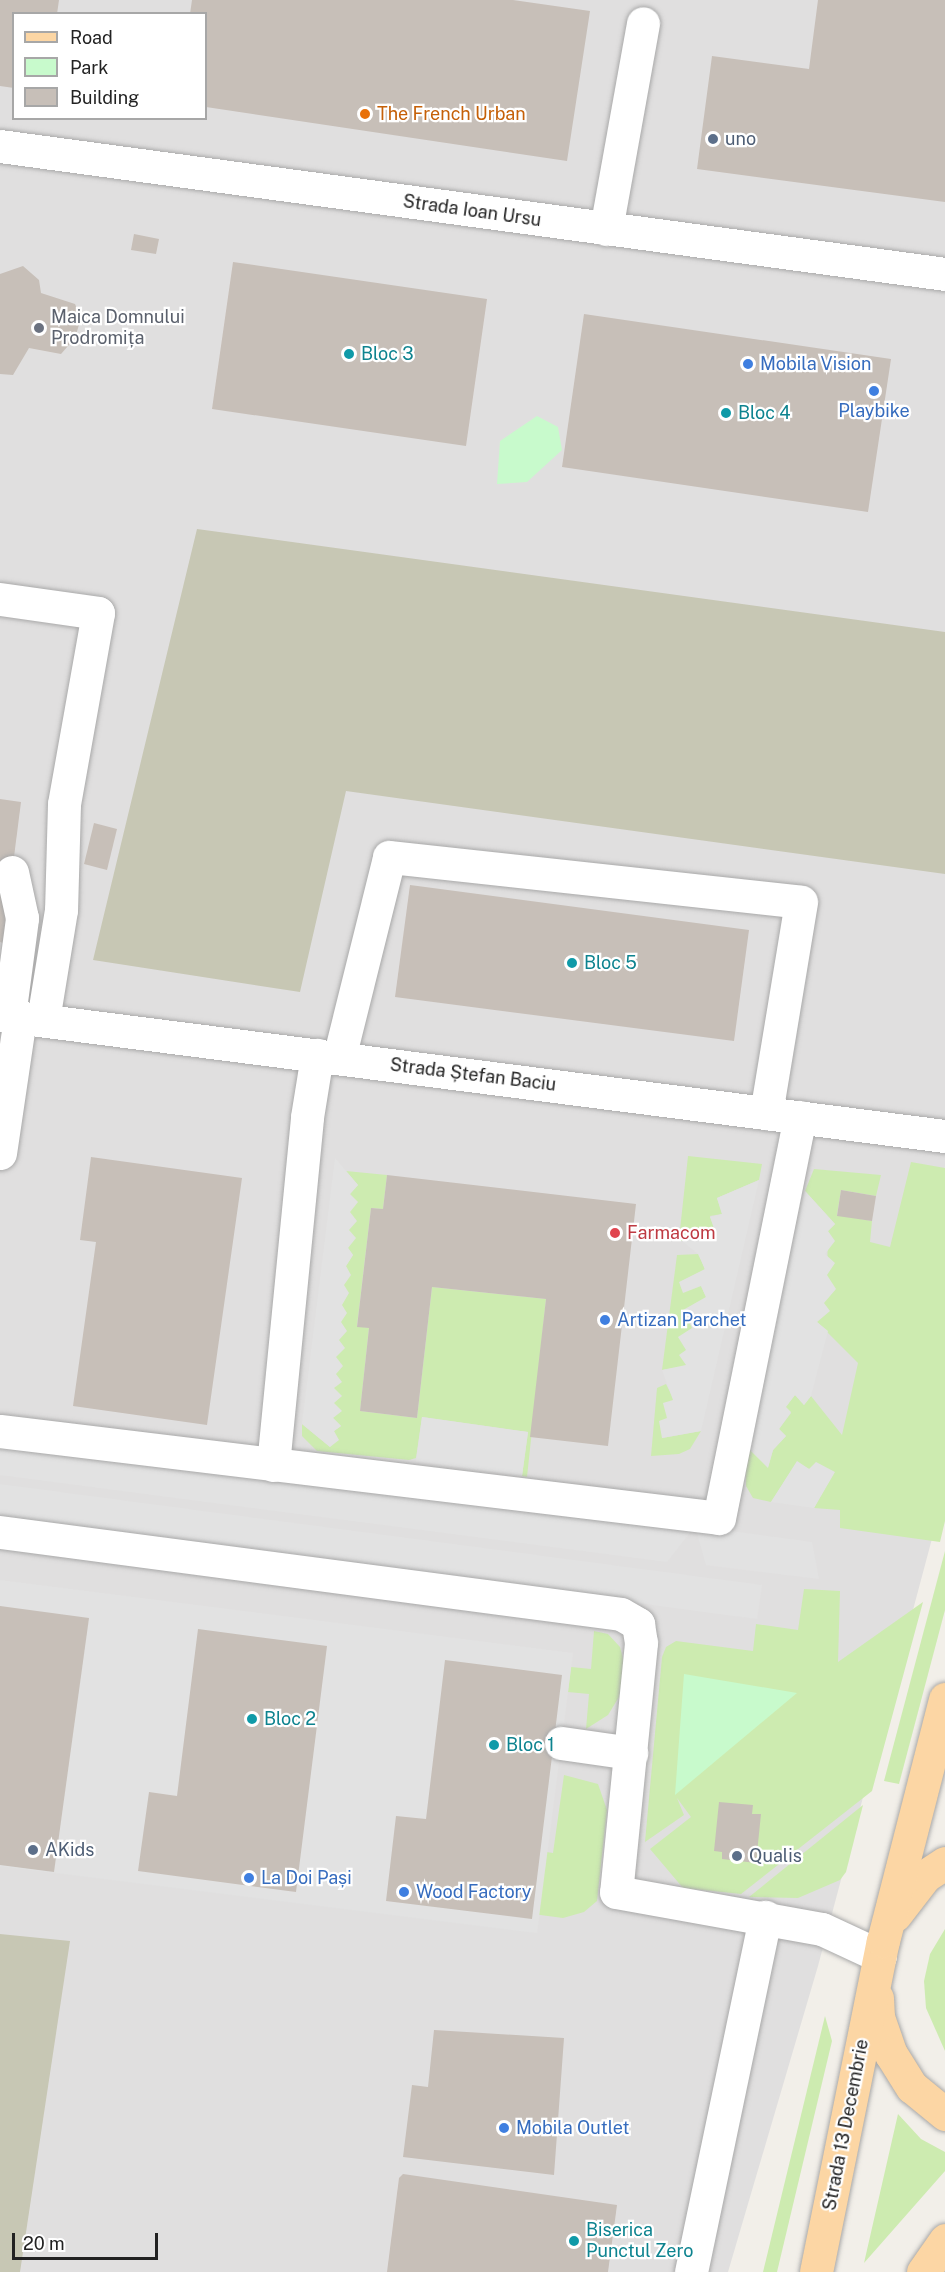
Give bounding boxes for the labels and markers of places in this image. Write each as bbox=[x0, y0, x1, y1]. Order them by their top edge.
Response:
place label: The French Urban bbox=[377, 103, 526, 125]
marker: The French Urban bbox=[358, 107, 372, 121]
place label: uno bbox=[725, 128, 756, 150]
marker: uno bbox=[706, 132, 720, 146]
place label: Maica Domnului Prodromița bbox=[51, 307, 185, 350]
marker: Maica Domnului Prodromița bbox=[32, 321, 46, 335]
place label: Bloc 3 bbox=[361, 343, 414, 365]
marker: Bloc 3 bbox=[342, 347, 356, 361]
place label: Mobila Vision bbox=[760, 353, 872, 375]
marker: Mobila Vision bbox=[741, 357, 755, 371]
marker: Playbike bbox=[867, 384, 881, 398]
place label: Playbike bbox=[838, 400, 910, 422]
place label: Bloc 4 bbox=[738, 402, 791, 424]
marker: Bloc 4 bbox=[719, 406, 733, 420]
place label: Bloc 5 bbox=[584, 952, 637, 974]
marker: Bloc 5 bbox=[565, 956, 579, 970]
place label: Farmacom bbox=[627, 1222, 715, 1244]
marker: Farmacom bbox=[608, 1226, 622, 1240]
place label: Artizan Parchet bbox=[617, 1309, 746, 1331]
marker: Artizan Parchet bbox=[598, 1313, 612, 1327]
place label: Bloc 2 bbox=[264, 1708, 316, 1730]
marker: Bloc 2 bbox=[245, 1712, 259, 1726]
place label: Bloc 1 bbox=[506, 1734, 555, 1756]
marker: Bloc 1 bbox=[487, 1738, 501, 1752]
place label: AKids bbox=[45, 1839, 94, 1861]
marker: AKids bbox=[26, 1843, 40, 1857]
place label: Qualis bbox=[749, 1845, 802, 1867]
marker: Qualis bbox=[730, 1849, 744, 1863]
place label: La Doi Pași bbox=[261, 1867, 352, 1889]
marker: La Doi Pași bbox=[242, 1871, 256, 1885]
place label: Wood Factory bbox=[416, 1881, 531, 1903]
marker: Wood Factory bbox=[397, 1885, 411, 1899]
place label: Mobila Outlet bbox=[516, 2117, 629, 2139]
marker: Mobila Outlet bbox=[497, 2121, 511, 2135]
place label: Biserica Punctul Zero bbox=[586, 2220, 693, 2262]
marker: Biserica Punctul Zero bbox=[567, 2234, 581, 2248]

